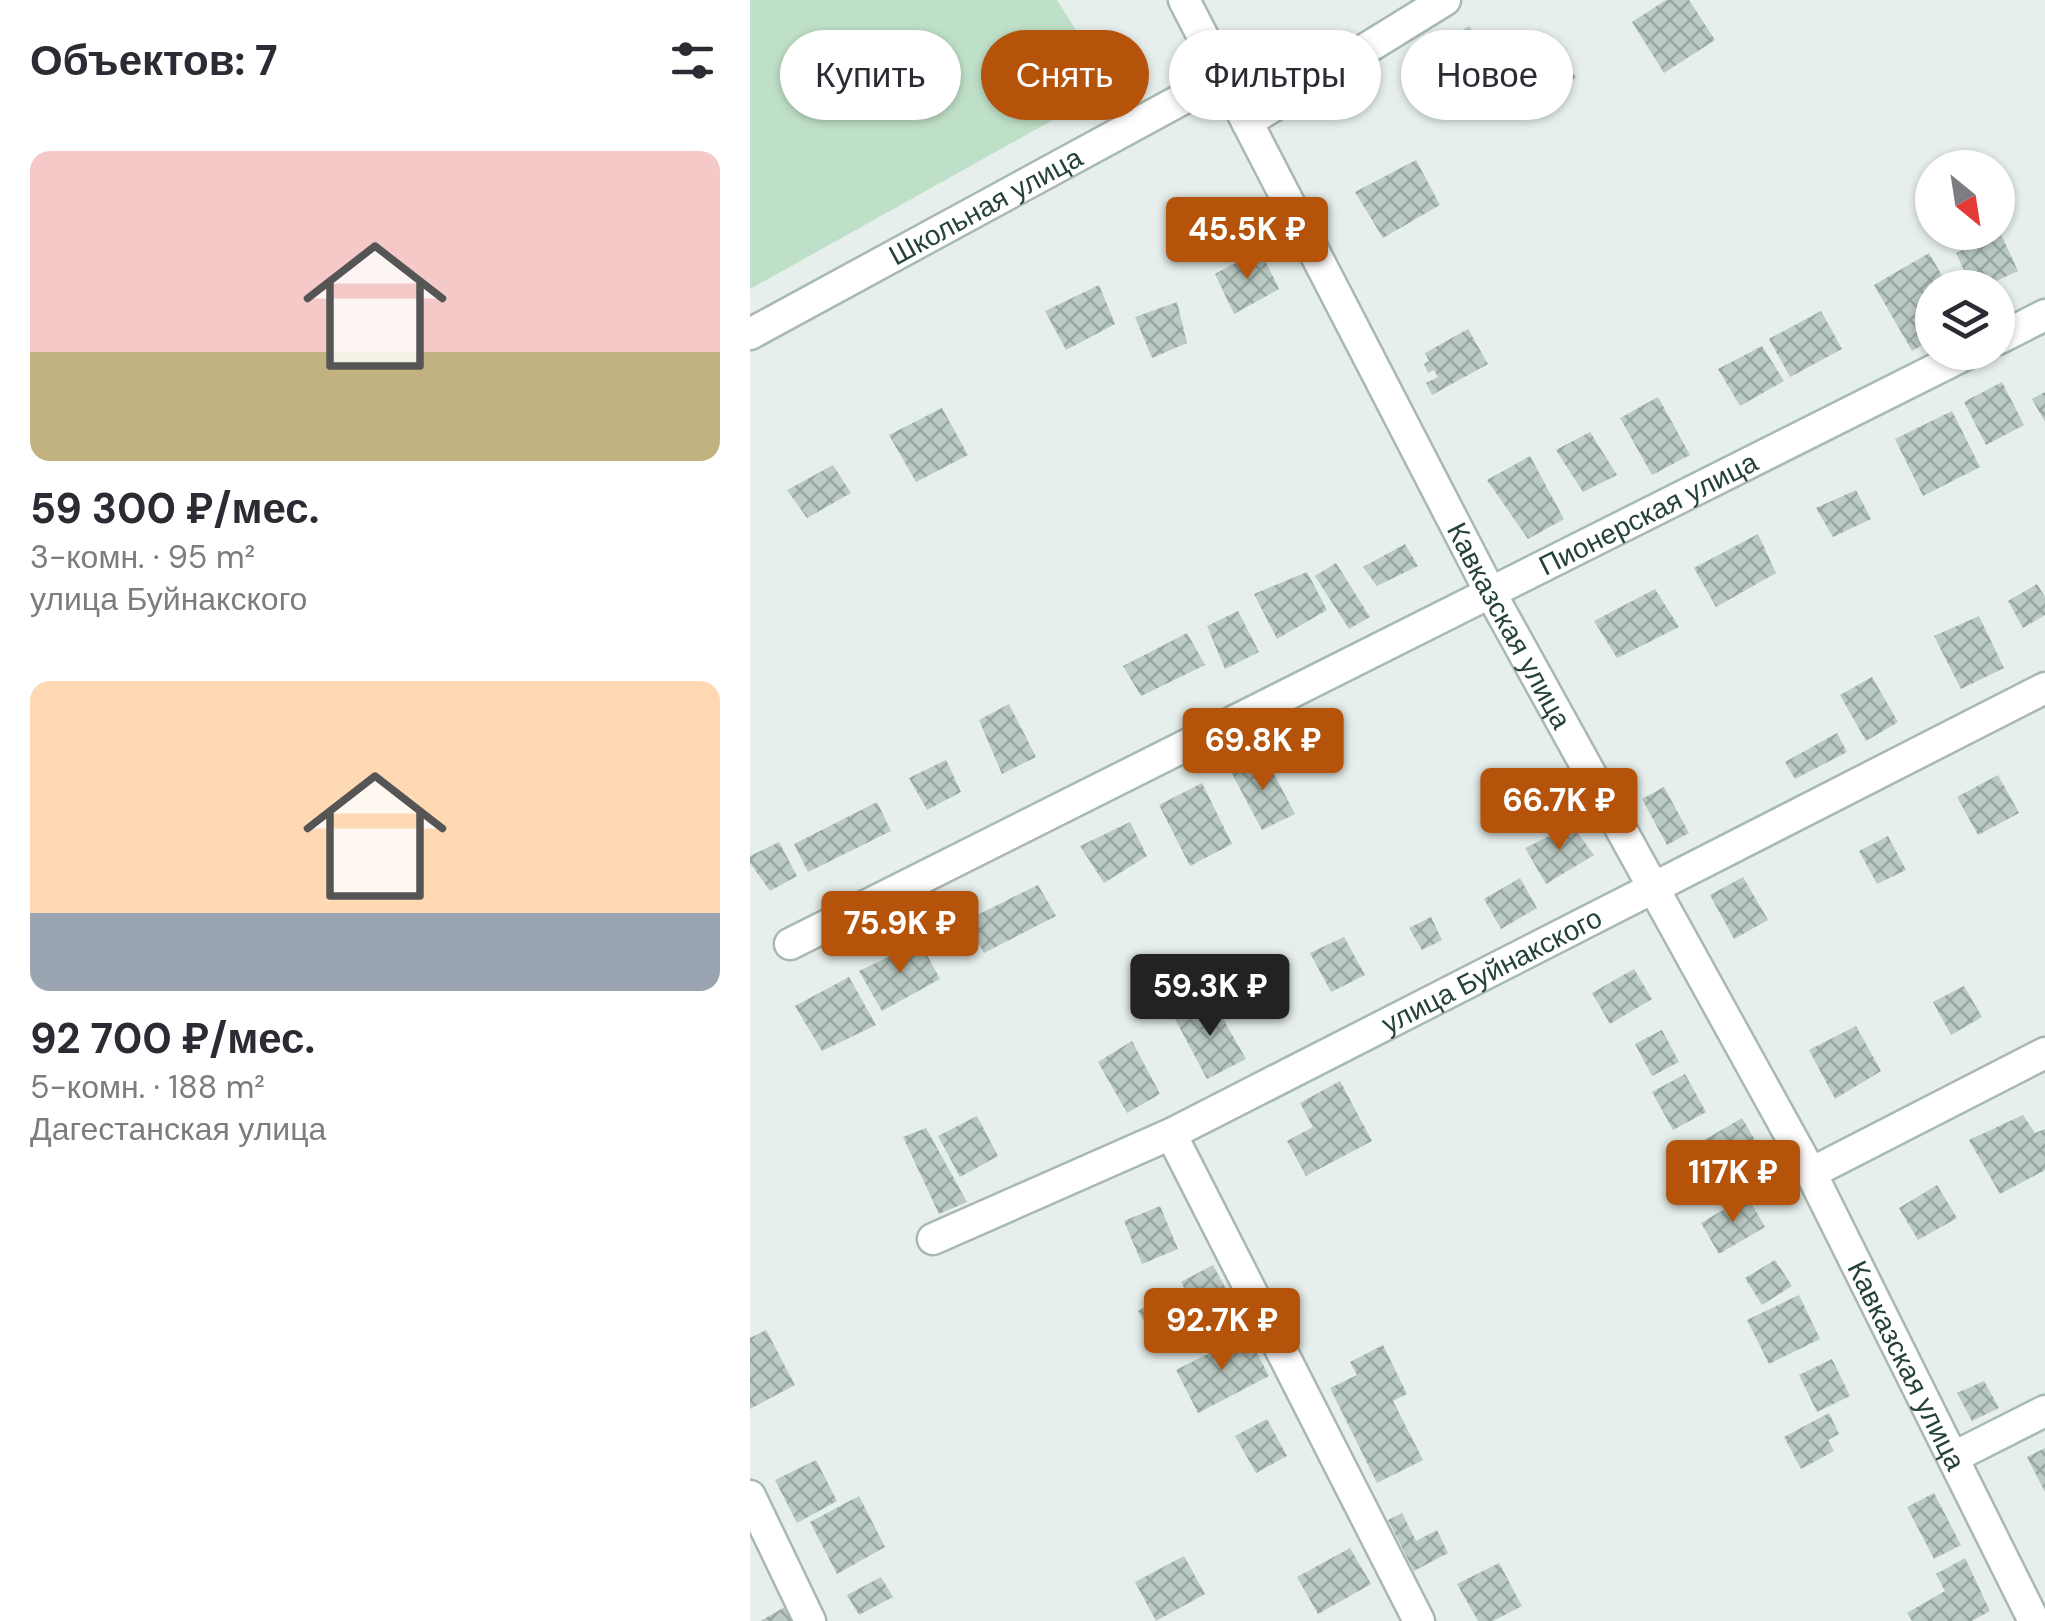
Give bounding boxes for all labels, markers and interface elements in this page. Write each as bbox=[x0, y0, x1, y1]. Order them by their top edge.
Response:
chip: Купить bbox=[780, 30, 961, 120]
chip: Снять bbox=[981, 30, 1149, 120]
chip: Фильтры bbox=[1169, 30, 1381, 120]
chip: Новое bbox=[1401, 30, 1573, 120]
text: Объектов: 7 bbox=[30, 33, 278, 88]
icon: filters bbox=[665, 33, 720, 88]
street label: Школьная улица bbox=[882, 139, 1089, 274]
north arrow bbox=[1915, 150, 2015, 250]
map controls bbox=[1915, 150, 2015, 370]
pin: 45.5K ₽ bbox=[1155, 197, 1339, 282]
text: 45.5K ₽ bbox=[1188, 208, 1306, 250]
icon: home bbox=[285, 216, 465, 396]
button: layers bbox=[1915, 270, 2015, 370]
street label: Пионерская улица bbox=[1533, 443, 1764, 584]
text: 59 300 ₽/мес. bbox=[30, 481, 319, 536]
street label: Кавказская улица bbox=[1438, 516, 1580, 736]
text: 3-комн. · 95 m² bbox=[30, 536, 255, 578]
text: улица Буйнакского bbox=[30, 578, 307, 620]
pin: 69.8K ₽ bbox=[1171, 708, 1355, 793]
text: 69.8K ₽ bbox=[1205, 719, 1321, 761]
icon: home bbox=[285, 746, 465, 926]
pin: 66.7K ₽ bbox=[1467, 768, 1651, 853]
text: 66.7K ₽ bbox=[1502, 779, 1616, 821]
pin: 75.9K ₽ bbox=[808, 891, 992, 976]
street label: улица Буйнакского bbox=[1375, 899, 1608, 1043]
text: 75.9K ₽ bbox=[843, 902, 957, 944]
pin: 59.3K ₽ bbox=[1118, 954, 1302, 1039]
text: 59.3K ₽ bbox=[1152, 965, 1268, 1007]
text: 92 700 ₽/мес. bbox=[30, 1011, 315, 1066]
text: 5-комн. · 188 m² bbox=[30, 1066, 265, 1108]
text: Дагестанская улица bbox=[30, 1108, 326, 1150]
pin: 117K ₽ bbox=[1652, 1140, 1814, 1225]
text: 117K ₽ bbox=[1688, 1151, 1778, 1193]
street label: Кавказская улица bbox=[1839, 1255, 1974, 1477]
pin: 92.7K ₽ bbox=[1130, 1288, 1314, 1373]
text: 92.7K ₽ bbox=[1166, 1299, 1278, 1341]

